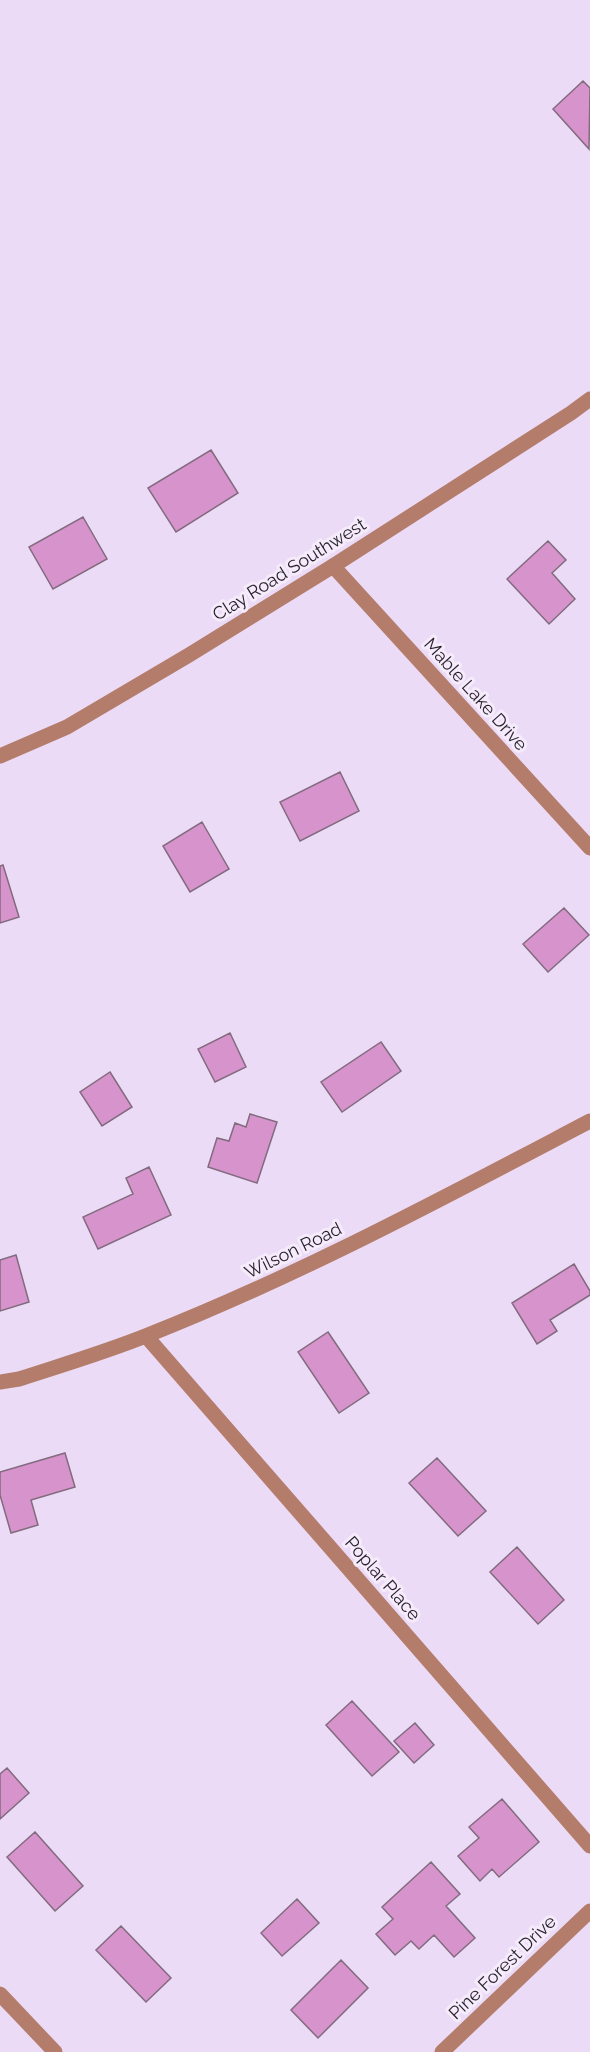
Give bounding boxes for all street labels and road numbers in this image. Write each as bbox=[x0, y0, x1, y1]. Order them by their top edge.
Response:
street label: Clay Road Southwest bbox=[209, 513, 369, 625]
street label: Mable Lake Drive bbox=[420, 633, 532, 755]
street label: Wilson Road bbox=[241, 1217, 345, 1283]
street label: Poplar Place bbox=[341, 1532, 425, 1625]
street label: Pine Forest Drive bbox=[444, 1910, 560, 2023]

